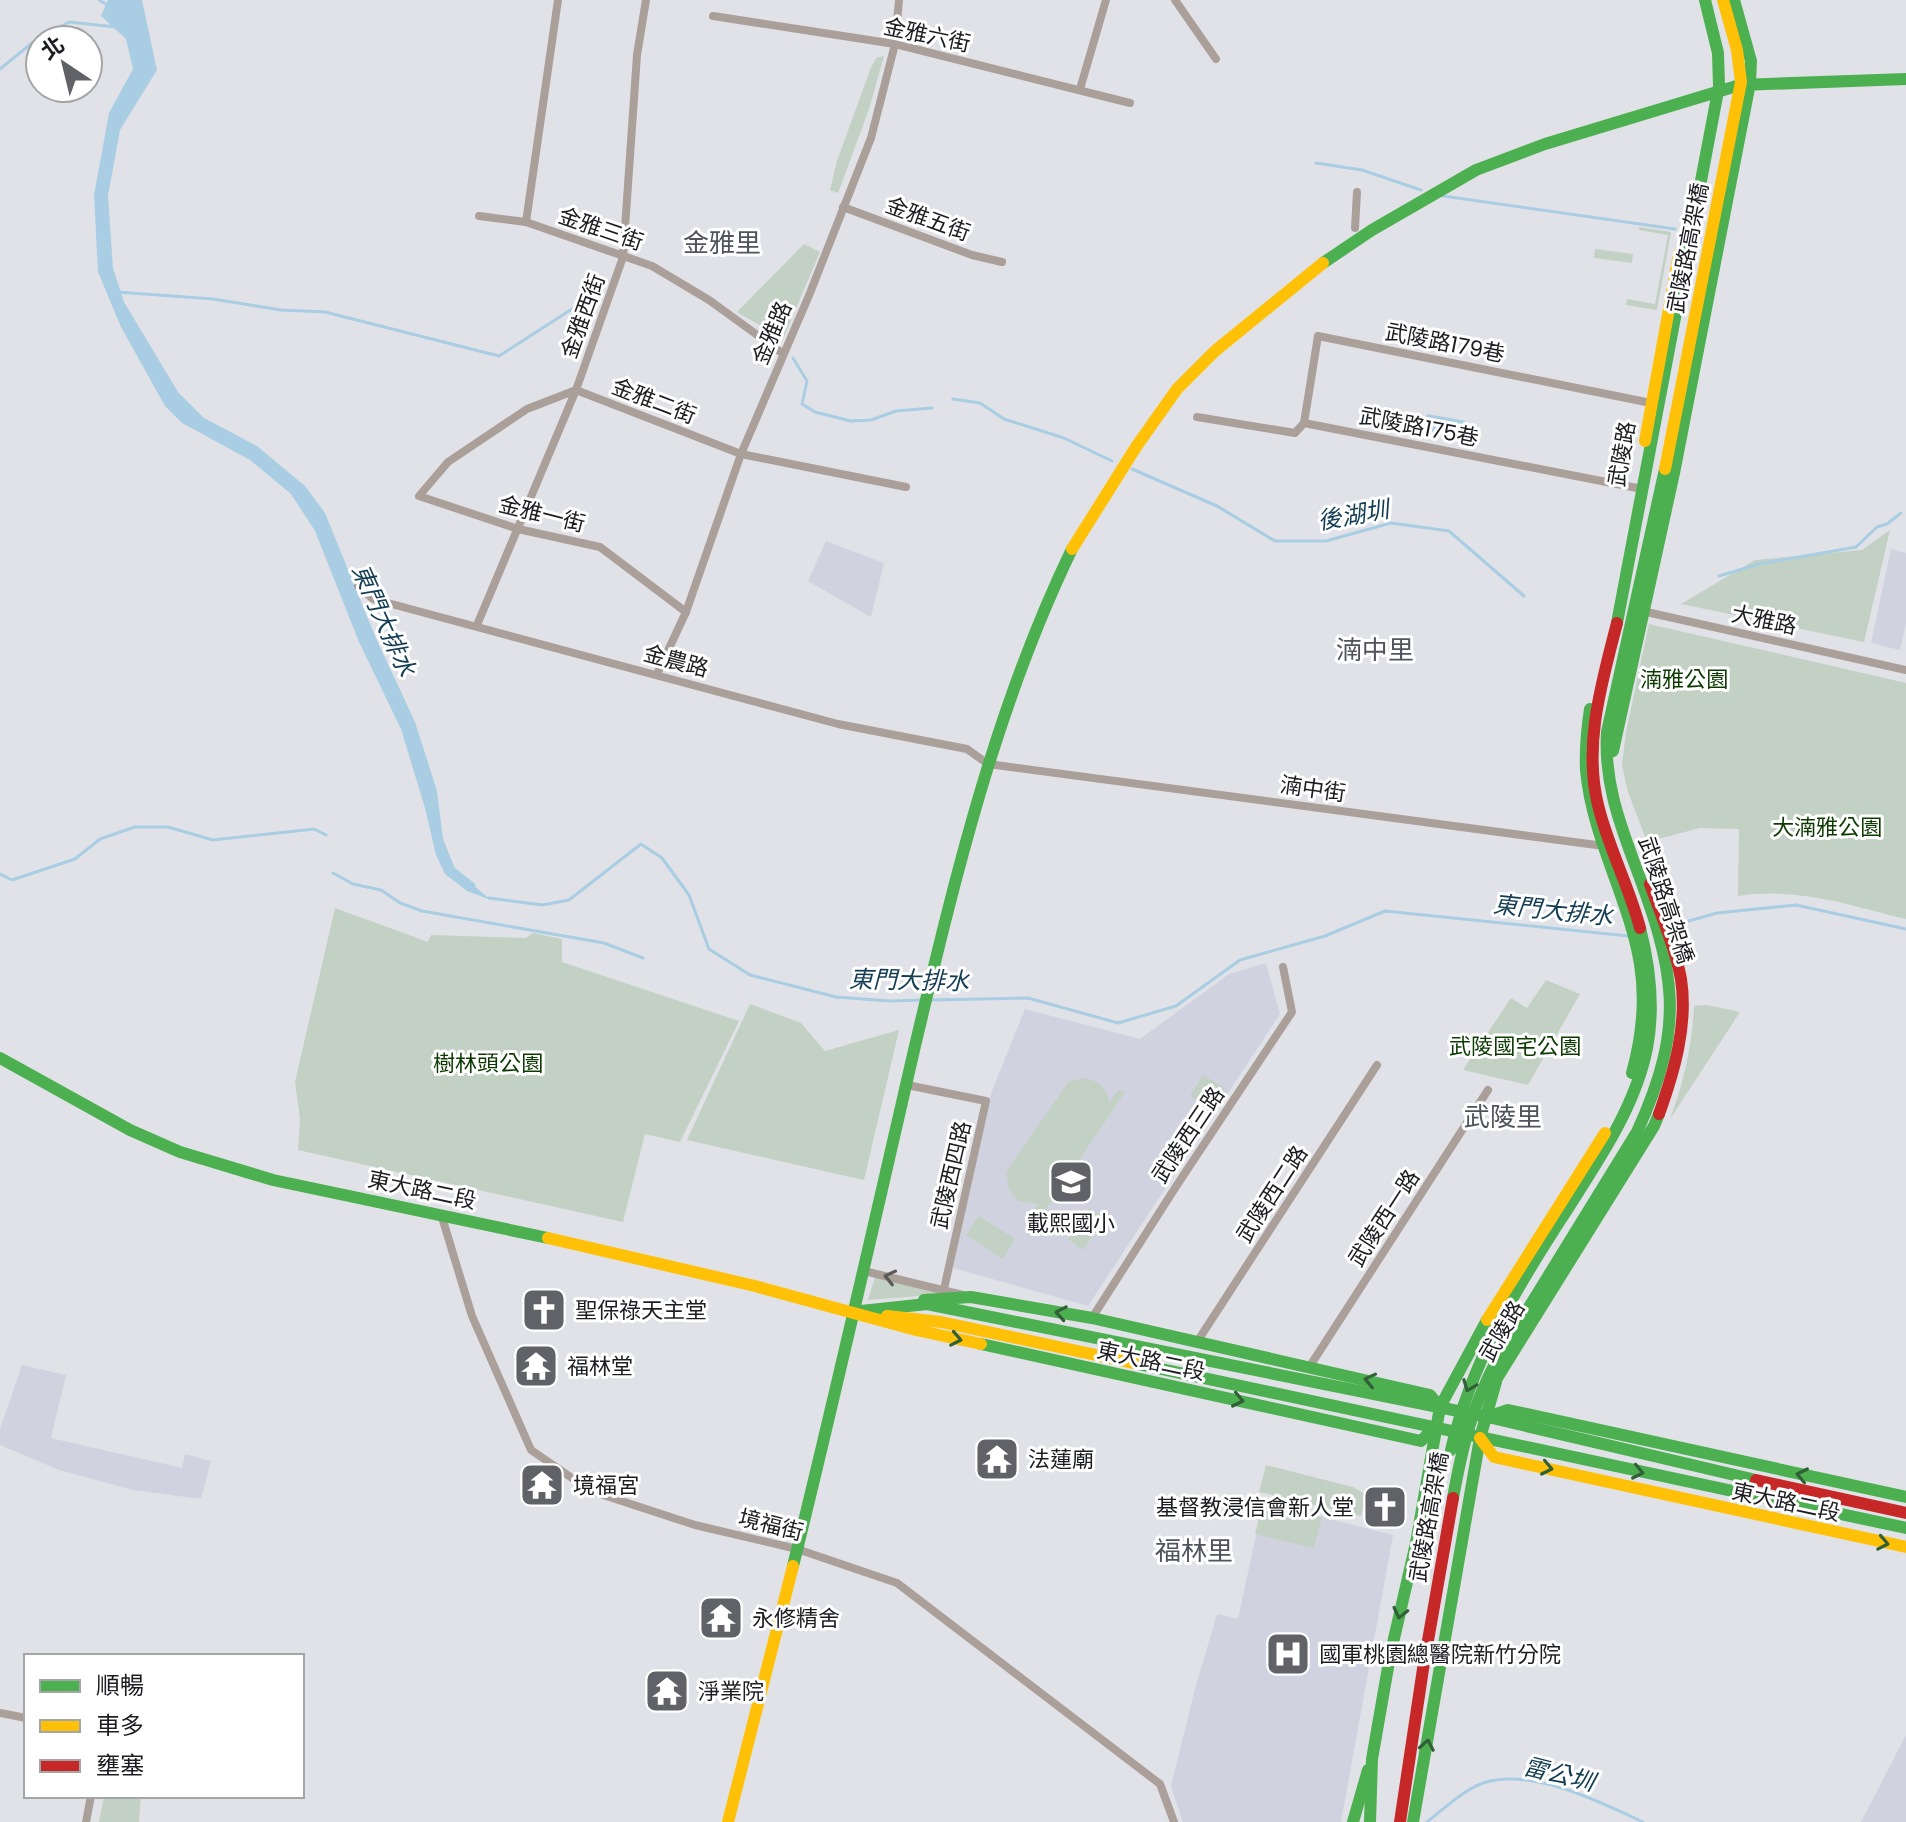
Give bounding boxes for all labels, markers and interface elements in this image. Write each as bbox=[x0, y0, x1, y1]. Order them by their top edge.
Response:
street label: 金雅六街 bbox=[881, 11, 973, 59]
north arrow bbox=[24, 24, 104, 104]
text: 北 bbox=[35, 29, 71, 67]
street label: 武陵路高架橋 bbox=[1660, 180, 1716, 316]
street label: 金雅五街 bbox=[881, 189, 975, 249]
street label: 金雅三街 bbox=[554, 200, 648, 258]
district label: 金雅里 bbox=[683, 225, 761, 261]
street label: 金雅西街 bbox=[553, 269, 613, 363]
street label: 金雅路 bbox=[745, 297, 799, 369]
street label: 武陵路179巷 bbox=[1383, 316, 1507, 370]
street label: 金雅二街 bbox=[607, 371, 701, 431]
street label: 武陵路175巷 bbox=[1357, 400, 1481, 454]
street label: 武陵路 bbox=[1601, 419, 1643, 489]
street label: 金雅一街 bbox=[496, 488, 588, 540]
water label: 後湖圳 bbox=[1315, 492, 1394, 538]
water label: 東門大排水 bbox=[345, 558, 424, 682]
street label: 大雅路 bbox=[1728, 598, 1800, 642]
district label: 湳中里 bbox=[1336, 632, 1414, 668]
street label: 金農路 bbox=[640, 637, 712, 685]
park label: 湳雅公園 bbox=[1640, 664, 1728, 695]
street label: 湳中街 bbox=[1278, 769, 1348, 809]
park label: 大湳雅公園 bbox=[1772, 812, 1882, 843]
street label: 武陵路高架橋 bbox=[1631, 832, 1701, 968]
water label: 東門大排水 bbox=[1492, 887, 1615, 933]
water label: 東門大排水 bbox=[849, 962, 970, 998]
park label: 武陵國宅公園 bbox=[1449, 1031, 1581, 1062]
park label: 樹林頭公園 bbox=[433, 1048, 543, 1079]
street label: 武陵西三路 bbox=[1144, 1081, 1232, 1189]
district label: 武陵里 bbox=[1464, 1099, 1542, 1135]
street label: 武陵西四路 bbox=[924, 1118, 978, 1232]
street label: 武陵西二路 bbox=[1229, 1139, 1315, 1249]
school or university icon: 載熙國小 bbox=[1047, 1158, 1095, 1206]
street label: 東大路二段 bbox=[365, 1163, 479, 1217]
street label: 武陵西一路 bbox=[1341, 1163, 1427, 1273]
place label: 載熙國小 bbox=[1027, 1208, 1115, 1239]
one-way arrow bbox=[884, 1269, 898, 1286]
church icon: 聖保祿天主堂 bbox=[520, 1286, 568, 1334]
place label: 聖保祿天主堂 bbox=[575, 1295, 707, 1326]
street label: 武陵路 bbox=[1472, 1295, 1532, 1367]
one-way arrow bbox=[1054, 1305, 1068, 1322]
one-way arrow bbox=[949, 1330, 963, 1347]
street label: 東大路二段 bbox=[1094, 1334, 1208, 1388]
temple icon: 福林堂 bbox=[512, 1342, 560, 1390]
place label: 福林堂 bbox=[567, 1351, 633, 1382]
one-way arrow bbox=[1364, 1373, 1377, 1390]
one-way arrow bbox=[1462, 1378, 1479, 1392]
one-way arrow bbox=[1231, 1391, 1244, 1408]
temple icon: 法蓮廟 bbox=[973, 1435, 1021, 1483]
place label: 法蓮廟 bbox=[1028, 1444, 1094, 1475]
street label: 武陵路高架橋 bbox=[1402, 1449, 1456, 1585]
one-way arrow bbox=[1540, 1459, 1553, 1476]
temple icon: 境福宮 bbox=[518, 1461, 566, 1509]
one-way arrow bbox=[1631, 1463, 1645, 1480]
one-way arrow bbox=[1796, 1467, 1810, 1484]
place label: 境福宮 bbox=[573, 1470, 639, 1501]
street label: 東大路二段 bbox=[1729, 1475, 1843, 1529]
church icon: 基督教浸信會新人堂 bbox=[1361, 1483, 1409, 1531]
place label: 基督教浸信會新人堂 bbox=[1156, 1492, 1354, 1523]
street label: 境福街 bbox=[735, 1502, 807, 1548]
district label: 福林里 bbox=[1155, 1533, 1233, 1569]
one-way arrow bbox=[1876, 1534, 1889, 1551]
temple icon: 永修精舍 bbox=[697, 1594, 745, 1642]
place label: 永修精舍 bbox=[752, 1603, 840, 1634]
one-way arrow bbox=[1392, 1605, 1409, 1619]
hospital icon: 國軍桃園總醫院新竹分院 bbox=[1264, 1630, 1312, 1678]
place label: 國軍桃園總醫院新竹分院 bbox=[1319, 1639, 1561, 1670]
legend bbox=[24, 1654, 304, 1798]
temple icon: 淨業院 bbox=[643, 1667, 691, 1715]
text: 順暢 bbox=[96, 1669, 144, 1702]
place label: 淨業院 bbox=[698, 1676, 764, 1707]
text: 車多 bbox=[96, 1709, 144, 1742]
one-way arrow bbox=[1418, 1739, 1435, 1752]
text: 壅塞 bbox=[96, 1749, 144, 1782]
water label: 雷公圳 bbox=[1520, 1749, 1601, 1799]

